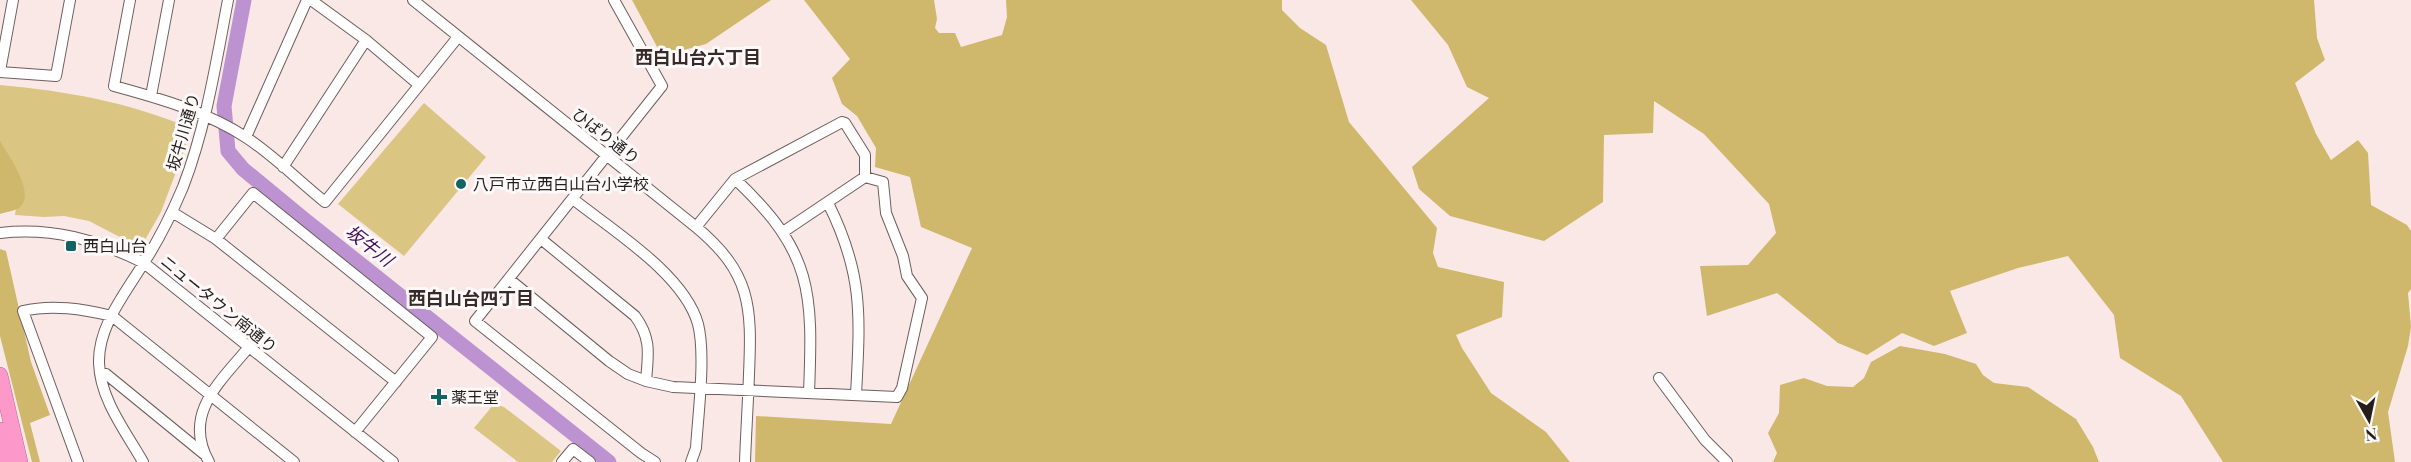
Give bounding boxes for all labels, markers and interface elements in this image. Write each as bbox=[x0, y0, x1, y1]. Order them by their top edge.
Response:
district label: 西白山台六丁目 bbox=[635, 45, 761, 69]
street label: 坂牛川通り bbox=[161, 91, 204, 173]
street label: ひばり通り bbox=[568, 103, 644, 169]
place label: 八戸市立西白山台小学校 bbox=[473, 173, 649, 194]
marker: 八戸市立西白山台小学校 bbox=[454, 177, 468, 191]
water label: 坂牛川 bbox=[341, 219, 400, 273]
place label: 西白山台 bbox=[83, 235, 147, 256]
marker: 西白山台 bbox=[64, 239, 78, 253]
street label: ニュータウン南通り bbox=[157, 250, 282, 357]
district label: 西白山台四丁目 bbox=[408, 286, 534, 310]
place label: 薬王堂 bbox=[451, 386, 499, 407]
marker: 薬王堂 bbox=[432, 390, 446, 404]
north arrow bbox=[2339, 390, 2399, 450]
text: N bbox=[2364, 424, 2379, 447]

